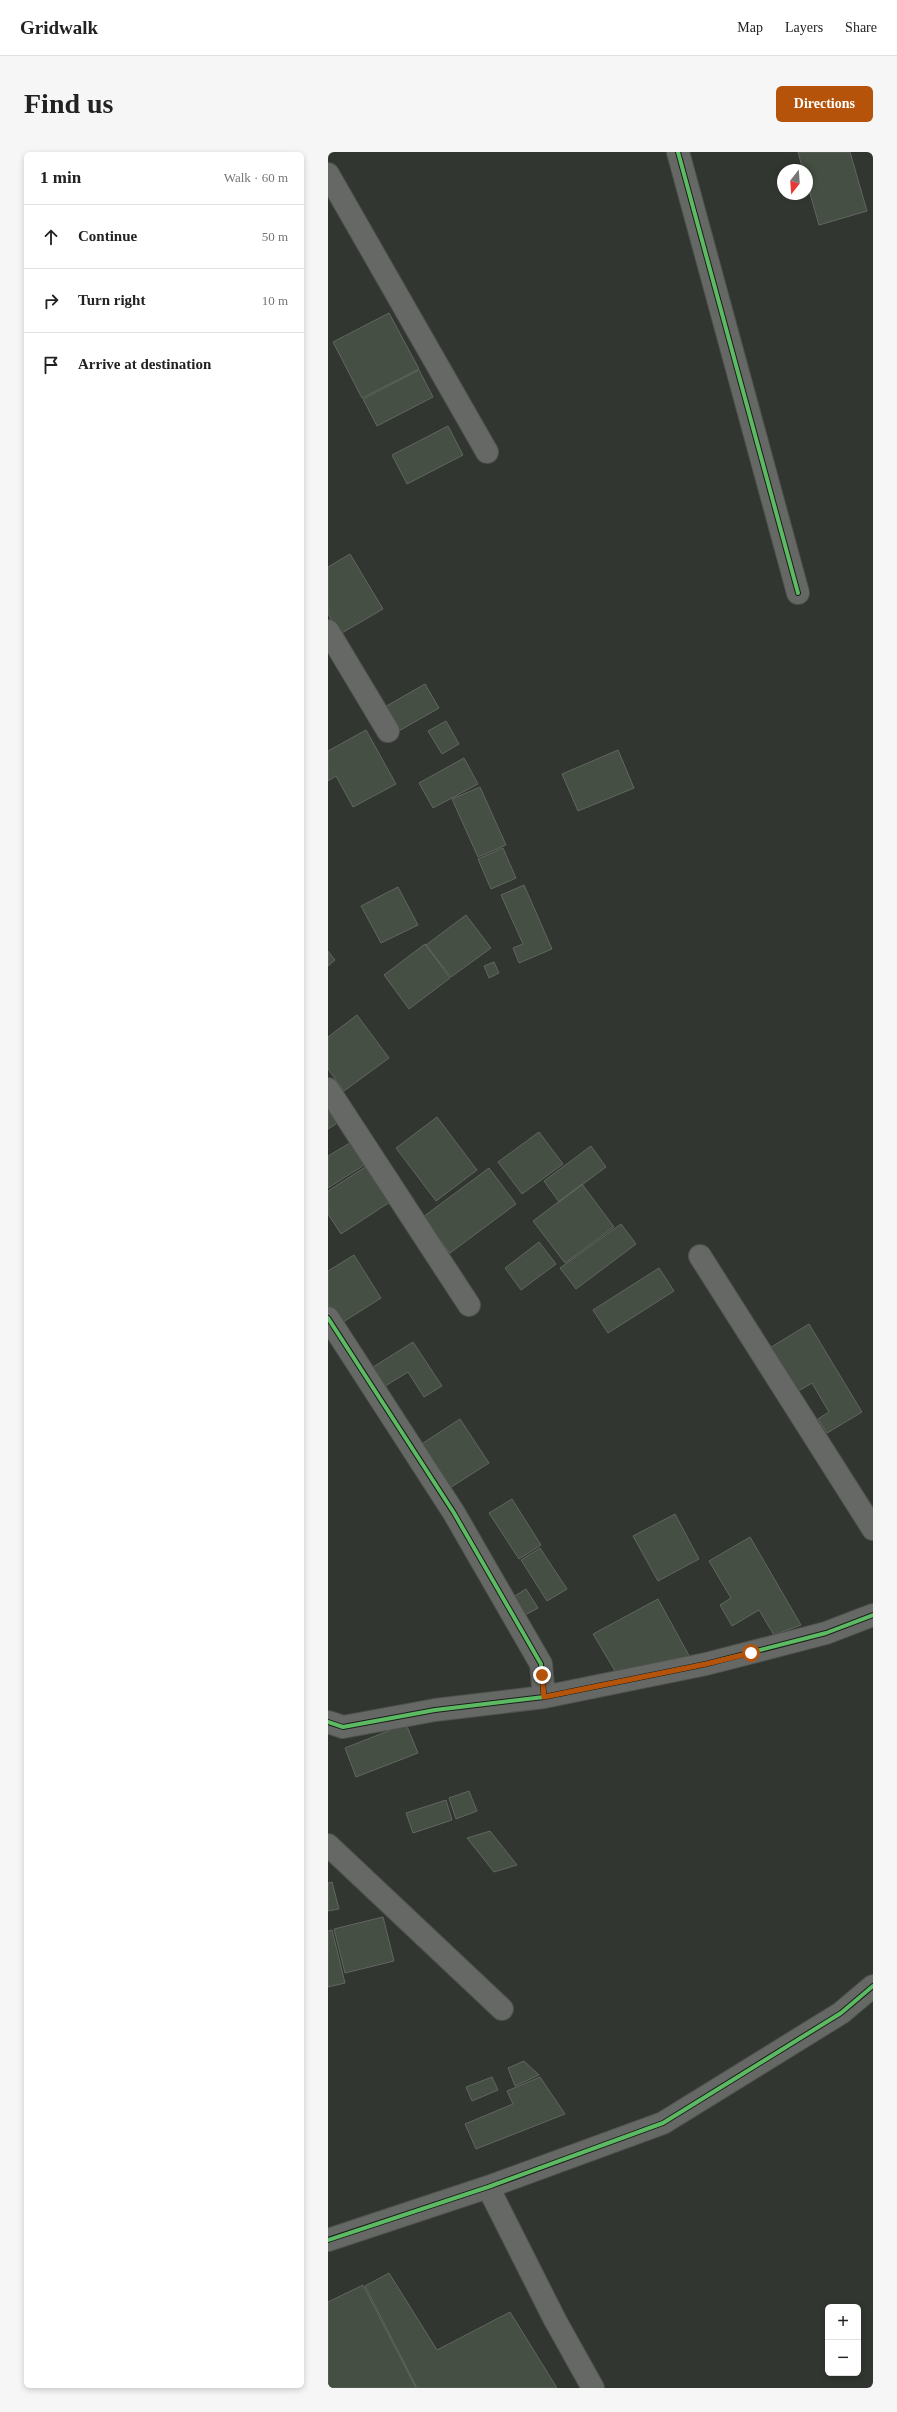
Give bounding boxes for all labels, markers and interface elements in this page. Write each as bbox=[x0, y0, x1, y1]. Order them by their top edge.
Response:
text: Gridwalk bbox=[20, 17, 98, 38]
text: Map bbox=[737, 20, 763, 35]
text: Layers bbox=[785, 20, 823, 35]
text: Share bbox=[845, 20, 877, 35]
button: Directions bbox=[776, 86, 873, 122]
text: Find us bbox=[24, 88, 114, 119]
north arrow bbox=[777, 164, 813, 200]
text: 1 min bbox=[40, 168, 81, 187]
text: Walk · 60 m bbox=[224, 170, 288, 185]
icon: ahead bbox=[40, 226, 62, 248]
text: Continue bbox=[78, 228, 137, 244]
text: 50 m bbox=[262, 229, 288, 244]
icon: right bbox=[40, 290, 62, 312]
text: Turn right bbox=[78, 292, 145, 308]
text: 10 m bbox=[262, 293, 288, 308]
icon: arrive bbox=[40, 354, 62, 376]
text: Arrive at destination bbox=[78, 356, 211, 372]
route start bbox=[742, 1644, 760, 1662]
route end bbox=[533, 1666, 551, 1684]
map controls bbox=[825, 2304, 861, 2376]
button: + bbox=[825, 2304, 861, 2340]
button: − bbox=[825, 2340, 861, 2376]

